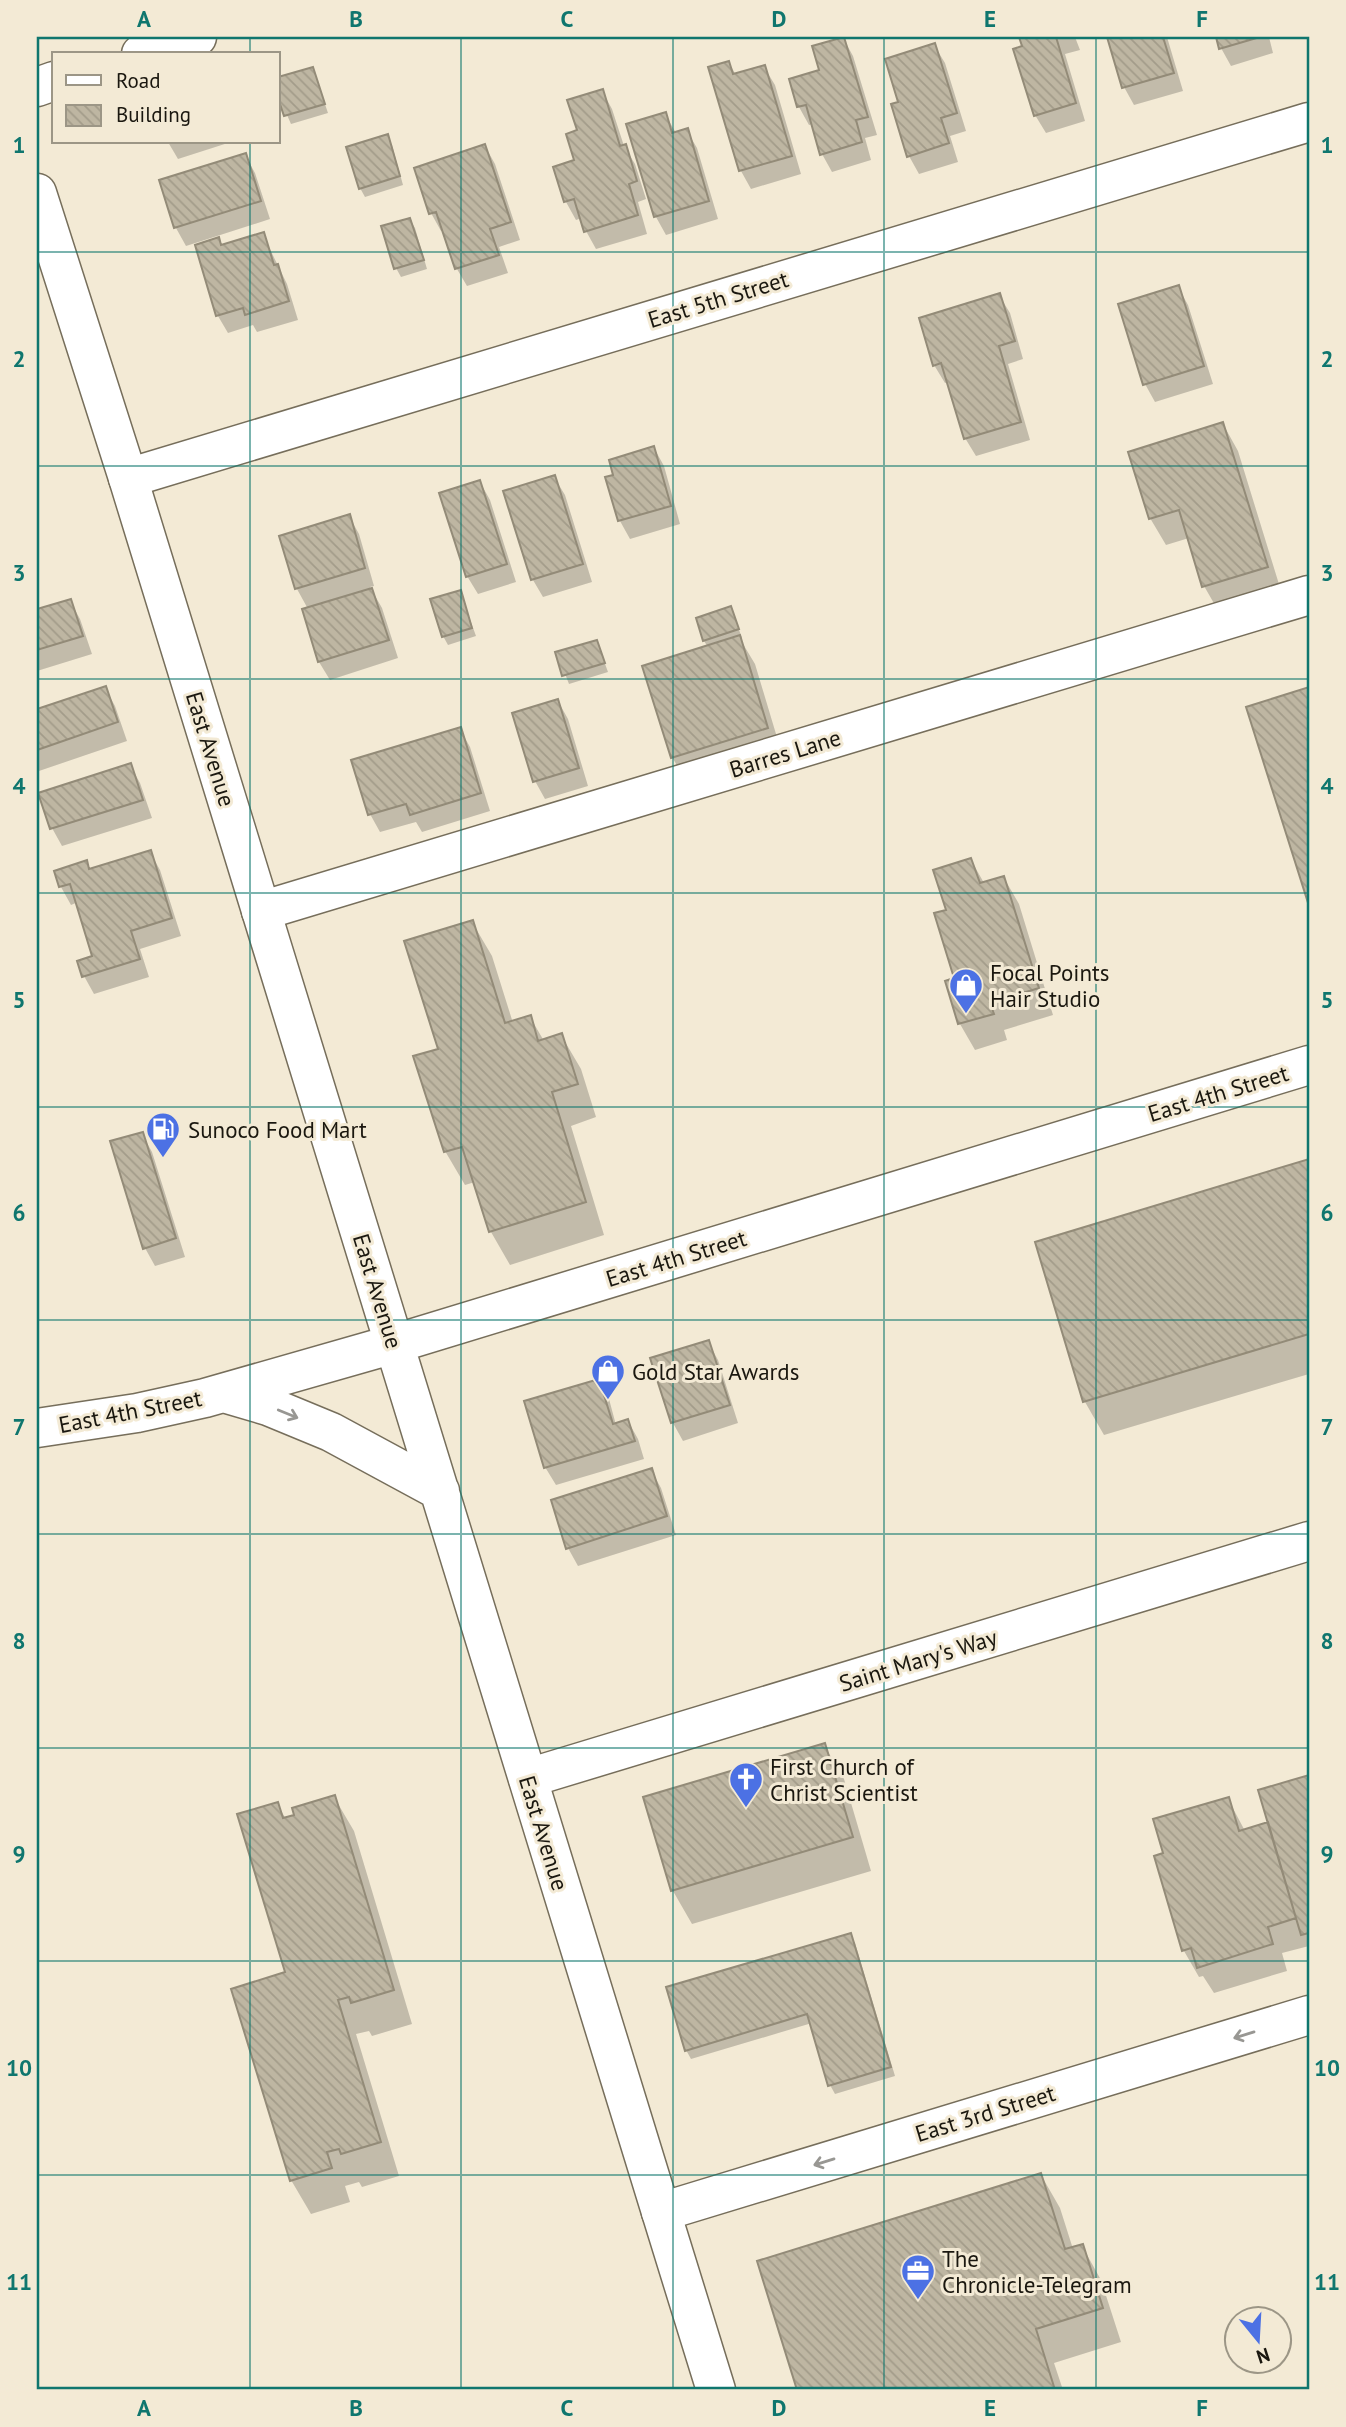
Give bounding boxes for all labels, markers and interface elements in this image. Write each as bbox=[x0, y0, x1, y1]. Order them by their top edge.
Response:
text: A bbox=[137, 4, 151, 33]
text: B bbox=[349, 4, 363, 33]
text: C bbox=[561, 4, 574, 33]
text: D bbox=[772, 4, 786, 33]
text: E bbox=[984, 4, 996, 33]
text: F bbox=[1196, 4, 1208, 33]
legend bbox=[52, 52, 280, 144]
text: Road bbox=[116, 67, 160, 94]
text: Building bbox=[116, 101, 191, 128]
text: 1 bbox=[12, 130, 26, 159]
text: 1 bbox=[1320, 130, 1334, 159]
street label: East 5th Street bbox=[644, 264, 792, 334]
text: 2 bbox=[12, 344, 26, 373]
text: 2 bbox=[1320, 344, 1334, 373]
text: 3 bbox=[12, 558, 26, 587]
text: 3 bbox=[1320, 558, 1334, 587]
street label: East Avenue bbox=[180, 688, 242, 810]
street label: Barres Lane bbox=[726, 722, 844, 784]
text: 4 bbox=[12, 771, 26, 800]
text: 4 bbox=[1320, 771, 1334, 800]
place label: Focal Points Hair Studio bbox=[990, 958, 1109, 1013]
shop icon: Focal Points Hair Studio bbox=[947, 966, 985, 1015]
text: 5 bbox=[12, 985, 26, 1014]
text: 5 bbox=[1320, 985, 1334, 1014]
street label: East 4th Street bbox=[1144, 1058, 1292, 1128]
fuel station icon: Sunoco Food Mart bbox=[144, 1110, 182, 1159]
place label: Sunoco Food Mart bbox=[188, 1115, 367, 1144]
text: 6 bbox=[12, 1198, 26, 1227]
text: 6 bbox=[1320, 1198, 1334, 1227]
street label: East 4th Street bbox=[602, 1223, 750, 1293]
street label: East Avenue bbox=[347, 1230, 409, 1352]
shop icon: Gold Star Awards bbox=[589, 1352, 627, 1401]
place label: Gold Star Awards bbox=[632, 1357, 799, 1386]
street label: East 4th Street bbox=[56, 1383, 204, 1439]
one-way arrow bbox=[277, 1409, 299, 1422]
text: 7 bbox=[12, 1412, 26, 1441]
text: 7 bbox=[1320, 1412, 1334, 1441]
street label: Saint Mary's Way bbox=[836, 1622, 1001, 1698]
text: 8 bbox=[12, 1626, 26, 1655]
text: 8 bbox=[1320, 1626, 1334, 1655]
place label: First Church of Christ Scientist bbox=[770, 1752, 918, 1807]
church icon: First Church of Christ Scientist bbox=[727, 1760, 765, 1809]
street label: East Avenue bbox=[513, 1772, 575, 1894]
text: 9 bbox=[12, 1839, 26, 1868]
text: 9 bbox=[1320, 1839, 1334, 1868]
one-way arrow bbox=[1233, 2029, 1255, 2042]
text: 10 bbox=[6, 2053, 32, 2082]
text: 10 bbox=[1314, 2053, 1340, 2082]
street label: East 3rd Street bbox=[911, 2078, 1059, 2148]
one-way arrow bbox=[814, 2157, 836, 2170]
place label: The Chronicle-Telegram bbox=[942, 2244, 1132, 2299]
office icon: The Chronicle-Telegram bbox=[899, 2252, 937, 2301]
text: 11 bbox=[6, 2267, 32, 2296]
text: 11 bbox=[1314, 2267, 1340, 2296]
north arrow bbox=[1224, 2304, 1294, 2374]
text: N bbox=[1254, 2343, 1273, 2370]
text: A bbox=[137, 2393, 151, 2422]
text: B bbox=[349, 2393, 363, 2422]
text: C bbox=[561, 2393, 574, 2422]
text: D bbox=[772, 2393, 786, 2422]
text: E bbox=[984, 2393, 996, 2422]
text: F bbox=[1196, 2393, 1208, 2422]

